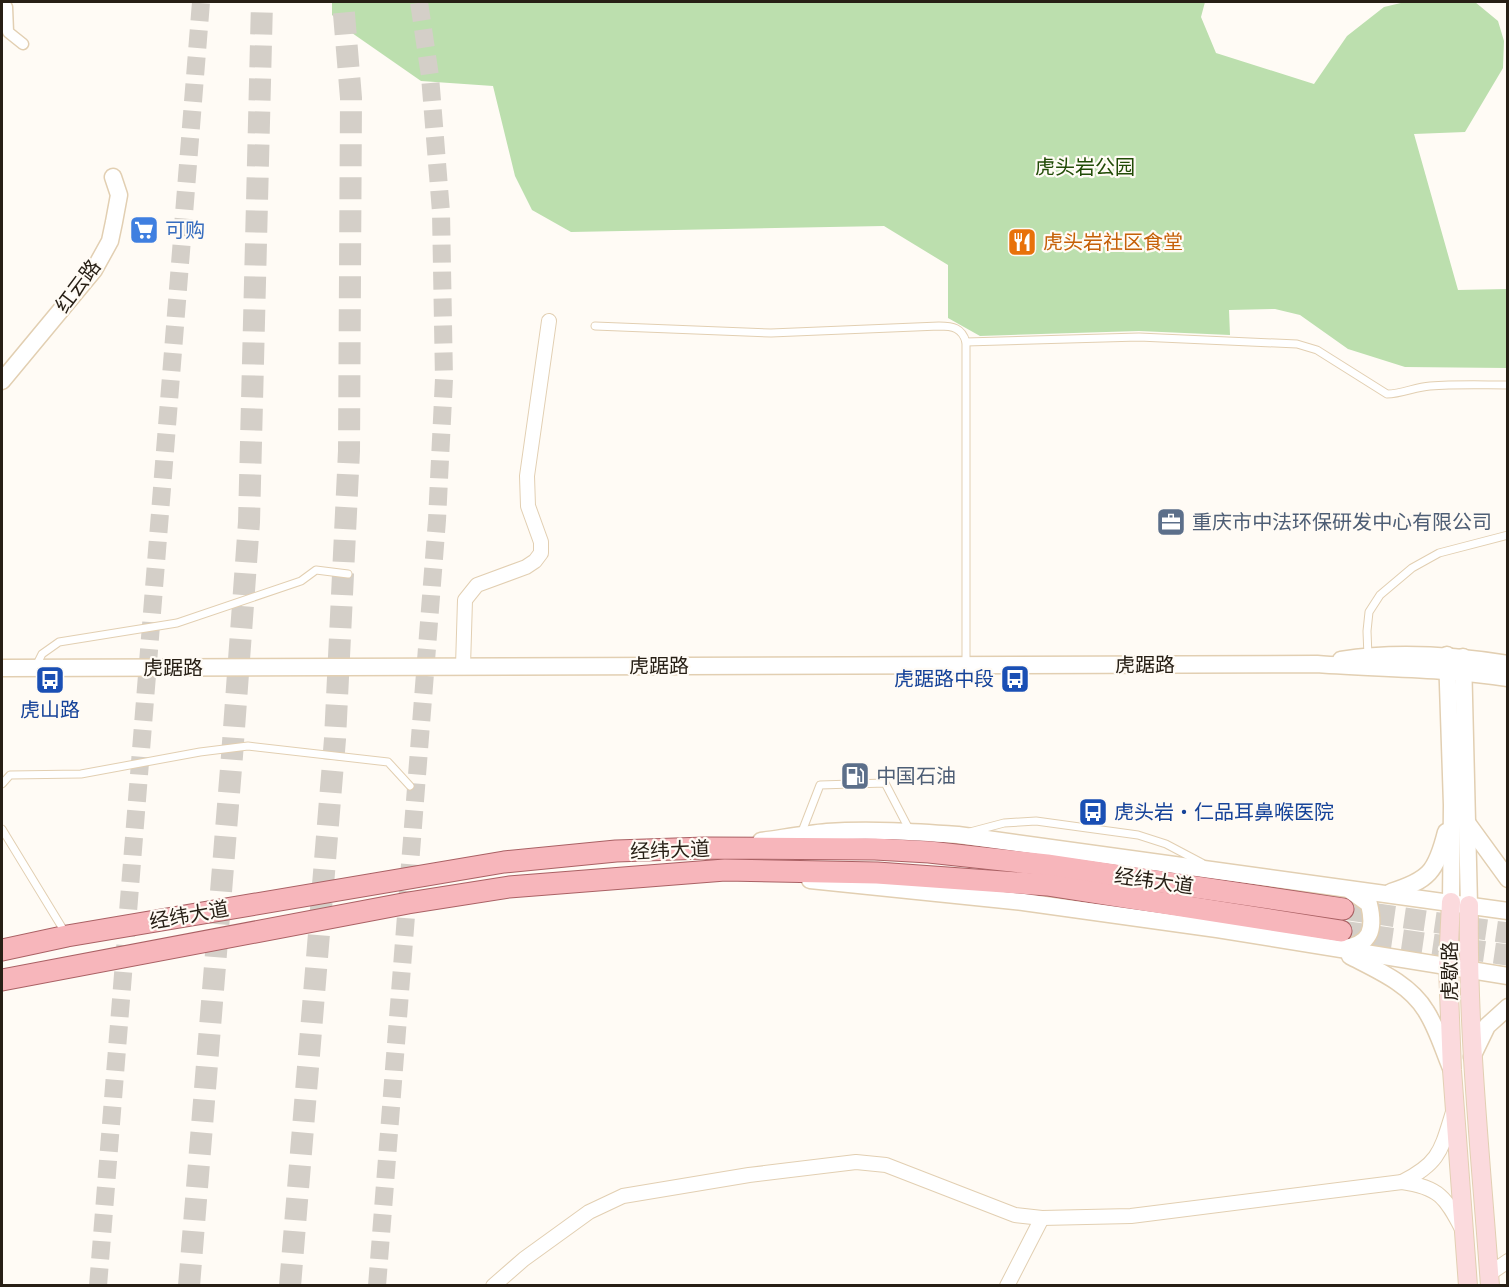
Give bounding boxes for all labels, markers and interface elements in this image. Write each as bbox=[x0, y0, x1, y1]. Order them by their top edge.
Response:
park label: 虎头岩公园 bbox=[1035, 154, 1135, 180]
supermarket icon: 可购 bbox=[128, 214, 160, 246]
place label: 可购 bbox=[165, 217, 205, 243]
restaurant icon: 虎头岩社区食堂 bbox=[1006, 226, 1038, 258]
place label: 虎头岩社区食堂 bbox=[1043, 229, 1183, 255]
street label: 红云路 bbox=[50, 254, 106, 318]
office icon: 重庆市中法环保研发中心有限公司 bbox=[1155, 506, 1187, 538]
place label: 重庆市中法环保研发中心有限公司 bbox=[1192, 509, 1492, 535]
street label: 虎踞路 bbox=[1115, 652, 1175, 678]
street label: 虎踞路 bbox=[629, 653, 689, 679]
street label: 虎踞路 bbox=[143, 655, 203, 681]
bus stop icon: 虎踞路中段 bbox=[999, 663, 1031, 695]
bus stop icon: 虎山路 bbox=[34, 664, 66, 696]
place label: 虎踞路中段 bbox=[894, 666, 994, 692]
place label: 虎山路 bbox=[20, 697, 80, 723]
fuel station icon: 中国石油 bbox=[839, 760, 871, 792]
place label: 中国石油 bbox=[876, 763, 956, 789]
bus stop icon: 虎头岩‧仁品耳鼻喉医院 bbox=[1077, 796, 1109, 828]
place label: 虎头岩‧仁品耳鼻喉医院 bbox=[1114, 799, 1334, 825]
street label: 经纬大道 bbox=[630, 836, 710, 864]
street label: 经纬大道 bbox=[1113, 863, 1195, 899]
street label: 经纬大道 bbox=[147, 895, 231, 935]
street label: 虎歇路 bbox=[1437, 941, 1463, 1001]

